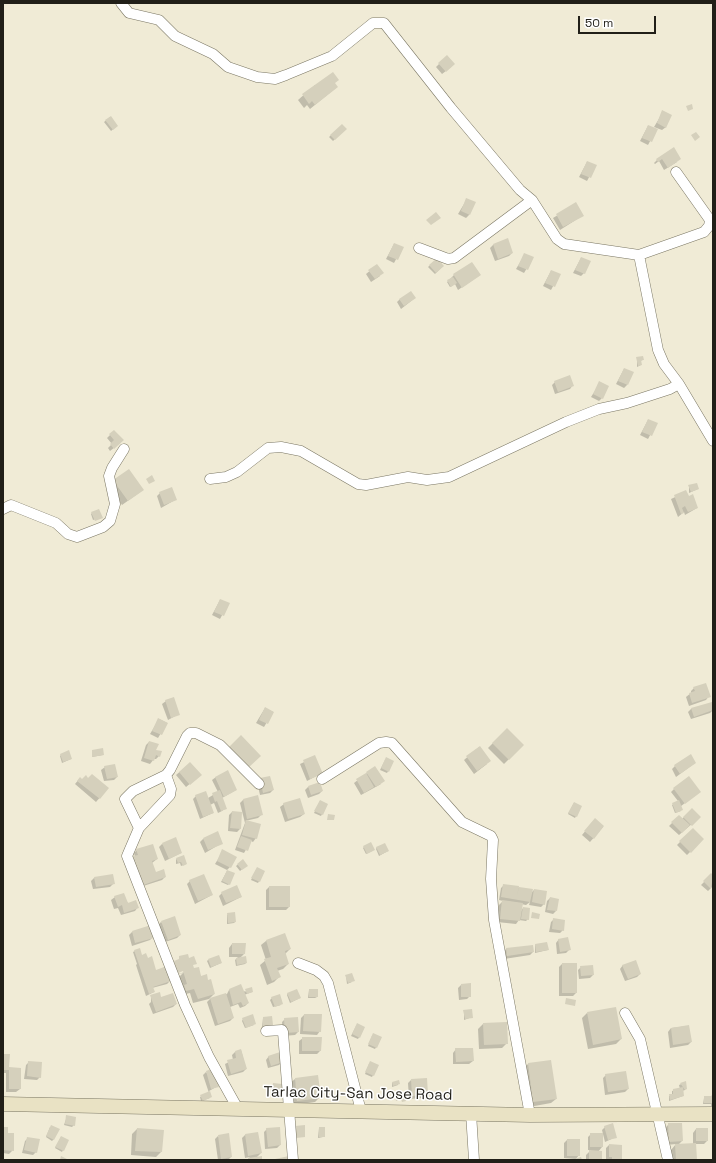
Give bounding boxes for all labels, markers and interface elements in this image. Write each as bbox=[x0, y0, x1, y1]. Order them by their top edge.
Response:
scale bar bbox=[580, 8, 658, 34]
text: 50 m bbox=[585, 15, 613, 31]
street label: Tarlac City-San Jose Road bbox=[263, 1083, 453, 1105]

